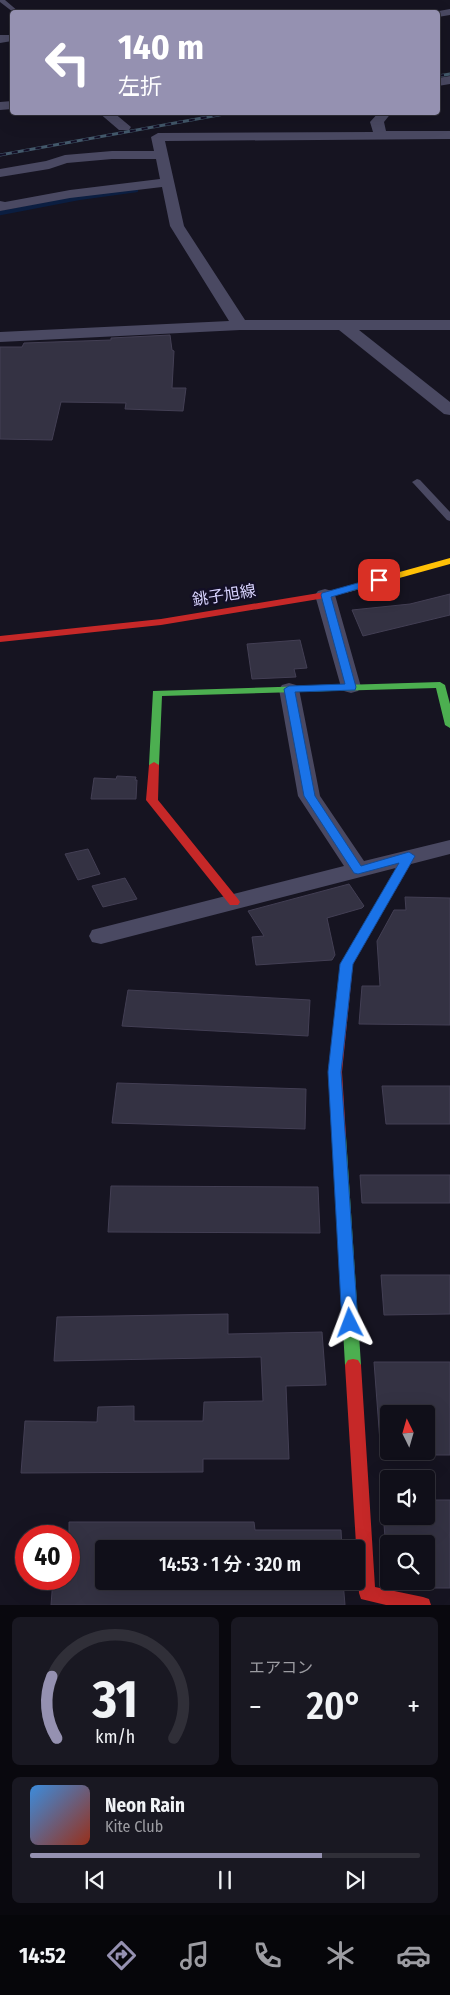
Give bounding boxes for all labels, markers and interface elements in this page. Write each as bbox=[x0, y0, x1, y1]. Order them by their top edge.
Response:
text: 140 m bbox=[118, 26, 204, 68]
icon: left bbox=[35, 30, 100, 95]
text: 左折 bbox=[118, 73, 162, 100]
pin bbox=[358, 559, 400, 601]
icon: arrive bbox=[365, 566, 393, 594]
street label: 銚子旭線 bbox=[191, 581, 257, 609]
position arrow bbox=[323, 1296, 375, 1348]
north arrow bbox=[380, 1405, 435, 1460]
map controls bbox=[380, 1405, 435, 1590]
button: sound bbox=[380, 1470, 435, 1525]
speed limit sign: 40 bbox=[15, 1525, 80, 1590]
button: search bbox=[380, 1535, 435, 1590]
text: 14:53 · 1 分 · 320 m bbox=[159, 1553, 301, 1576]
text: エアコン bbox=[249, 1658, 313, 1677]
text: 31 bbox=[92, 1668, 138, 1731]
text: 20° bbox=[307, 1683, 362, 1729]
text: − bbox=[249, 1690, 262, 1723]
text: + bbox=[407, 1690, 420, 1723]
text: km/h bbox=[96, 1726, 135, 1748]
text: Neon Rain bbox=[105, 1794, 185, 1817]
text: Kite Club bbox=[105, 1817, 163, 1836]
icon: previous bbox=[81, 1866, 109, 1894]
icon: pause bbox=[211, 1866, 239, 1894]
icon: next bbox=[341, 1866, 369, 1894]
icon: directions bbox=[104, 1938, 139, 1973]
icon: music bbox=[177, 1938, 212, 1973]
icon: phone bbox=[250, 1938, 285, 1973]
icon: climate bbox=[323, 1938, 358, 1973]
icon: car bbox=[396, 1938, 431, 1973]
text: 14:52 bbox=[19, 1942, 66, 1969]

